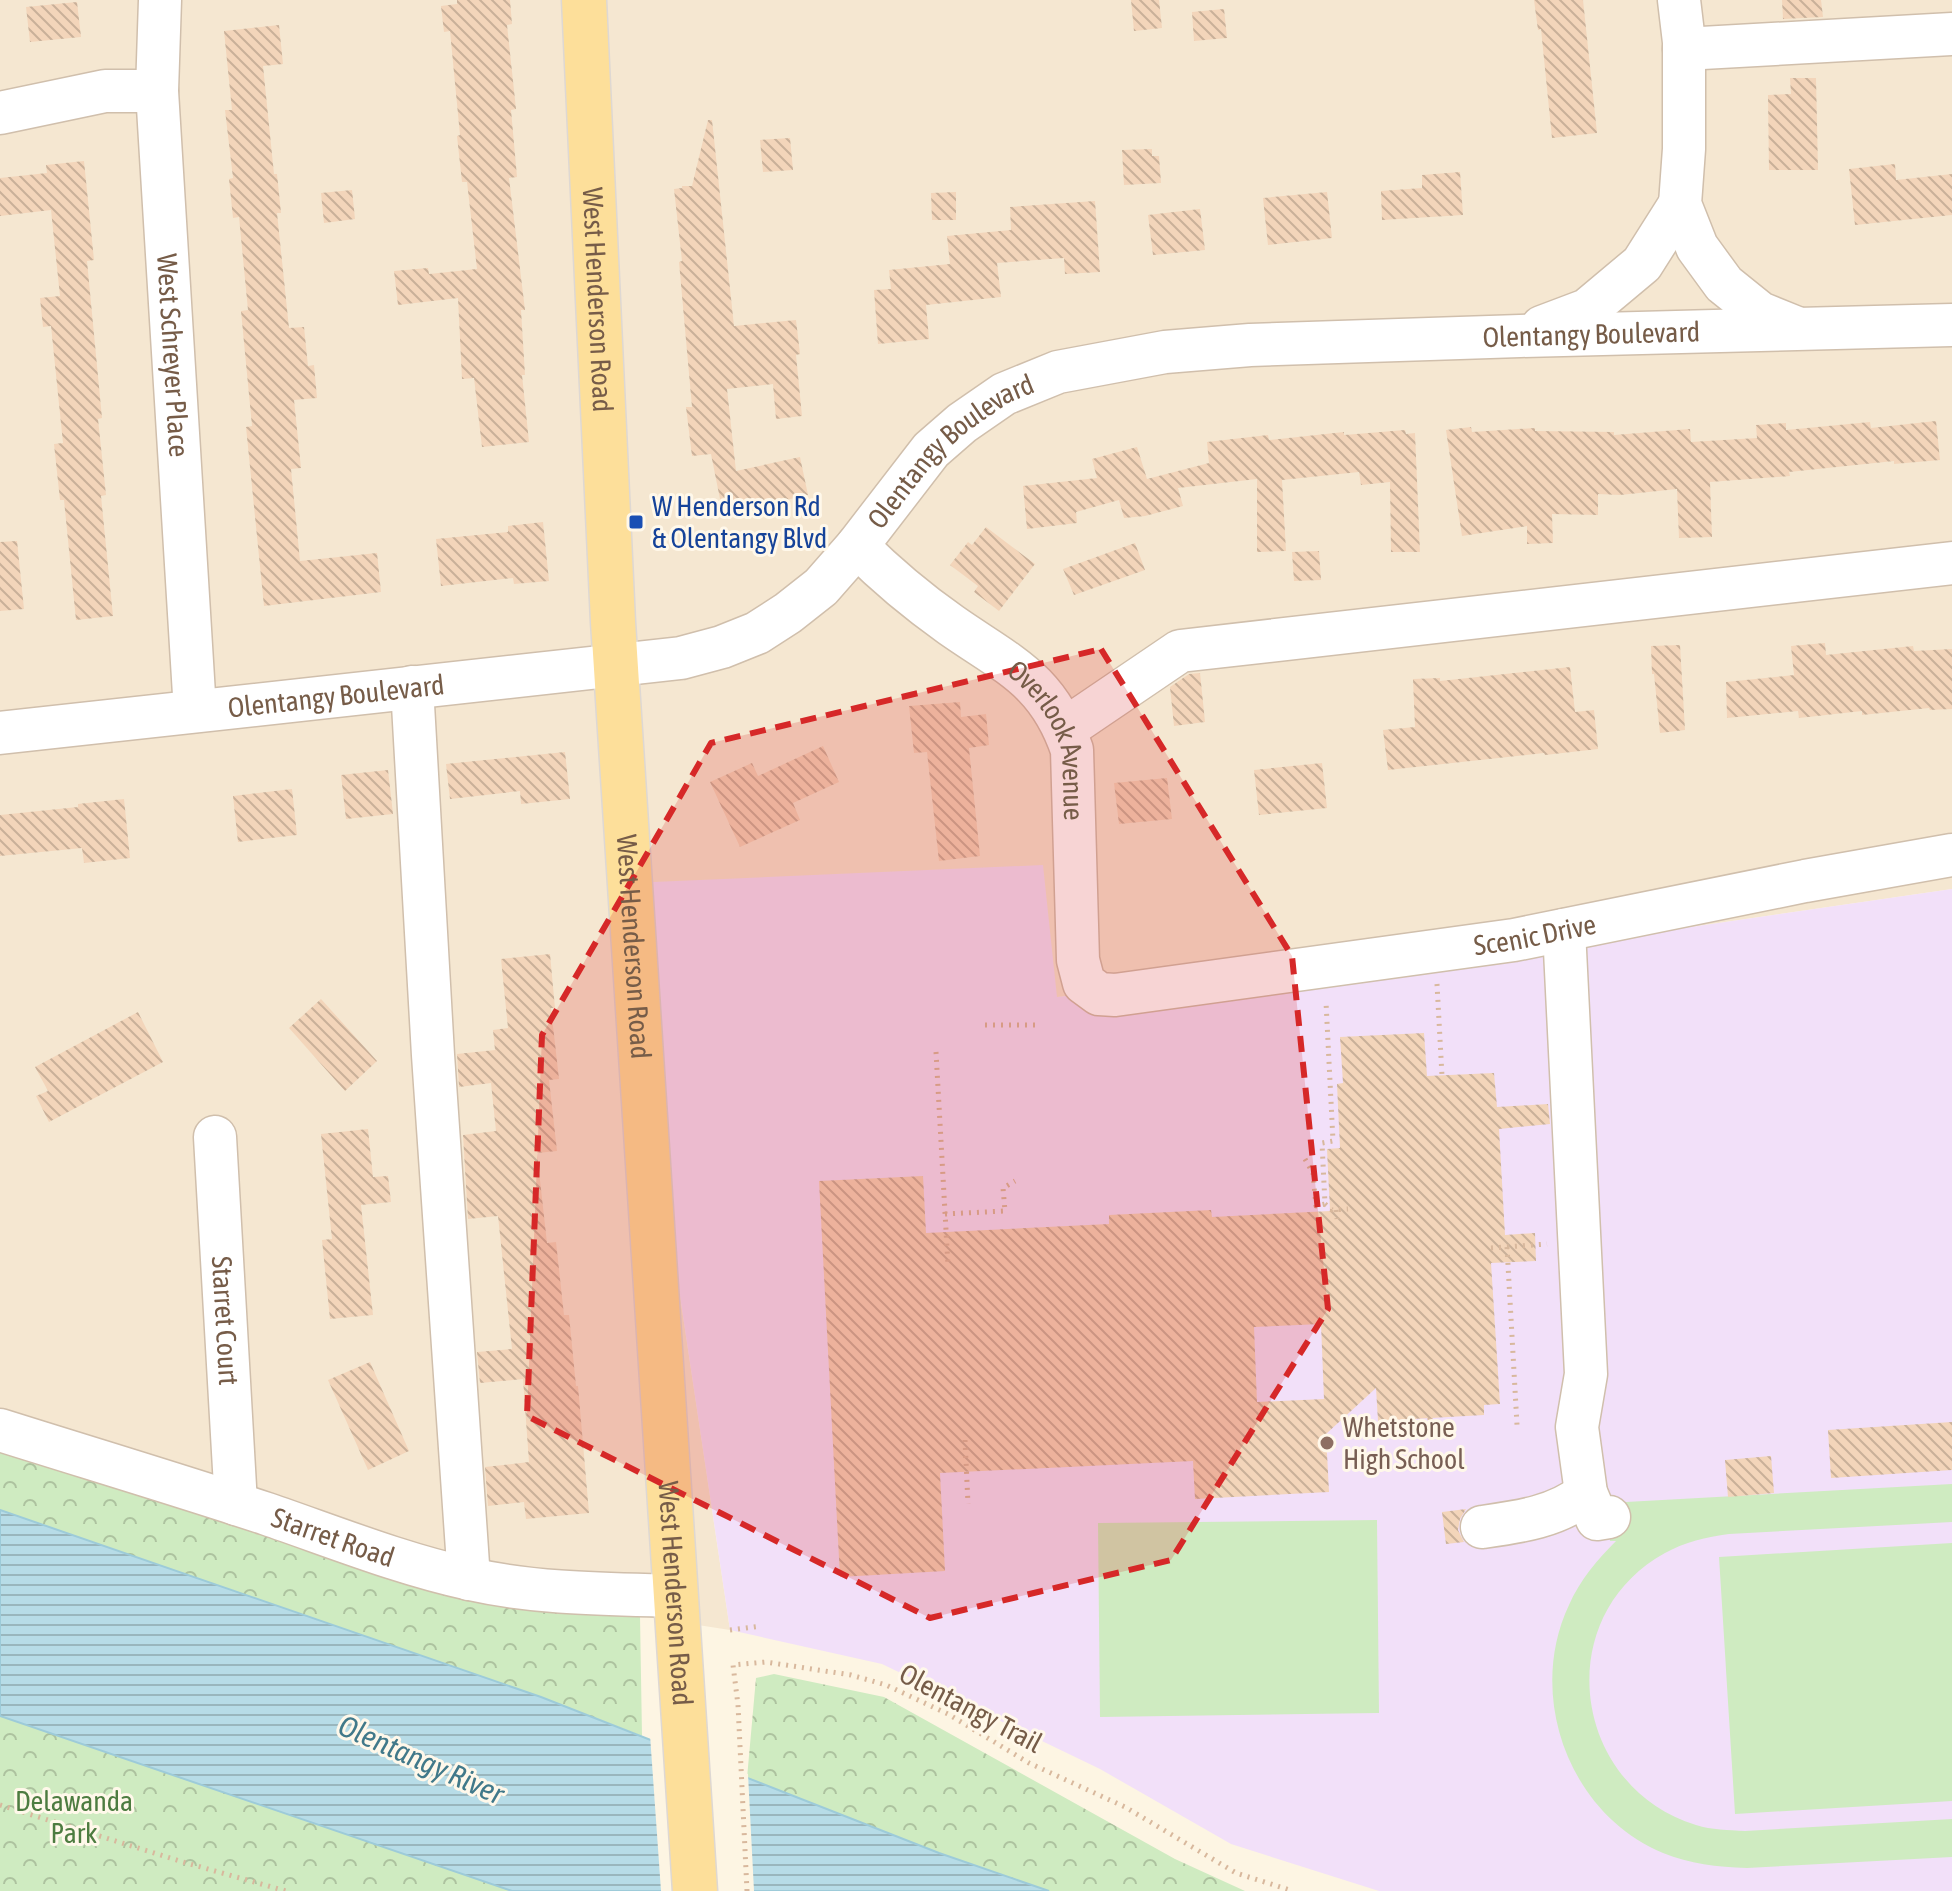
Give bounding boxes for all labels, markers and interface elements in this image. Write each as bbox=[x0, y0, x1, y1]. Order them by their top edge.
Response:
street label: West Henderson Road bbox=[577, 187, 619, 413]
street label: West Schreyer Place bbox=[151, 253, 195, 458]
street label: Olentangy Boulevard bbox=[1482, 315, 1700, 353]
street label: Olentangy Boulevard bbox=[861, 368, 1038, 535]
place label: W Henderson Rd & Olentangy Blvd bbox=[652, 490, 827, 554]
marker: W Henderson Rd & Olentangy Blvd bbox=[627, 513, 645, 531]
street label: Overlook Avenue bbox=[1002, 653, 1090, 821]
street label: Olentangy Boulevard bbox=[226, 668, 446, 724]
street label: West Henderson Road bbox=[611, 833, 657, 1060]
street label: Scenic Drive bbox=[1472, 908, 1599, 961]
street label: Starret Court bbox=[206, 1255, 245, 1386]
place label: Whetstone High School bbox=[1343, 1411, 1465, 1475]
marker: Whetstone High School bbox=[1318, 1434, 1336, 1452]
street label: West Henderson Road bbox=[653, 1480, 699, 1707]
street label: Starret Road bbox=[268, 1501, 398, 1573]
street label: Olentangy Trail bbox=[894, 1657, 1048, 1759]
water label: Olentangy River bbox=[334, 1708, 510, 1811]
park label: Delawanda Park bbox=[15, 1785, 133, 1849]

